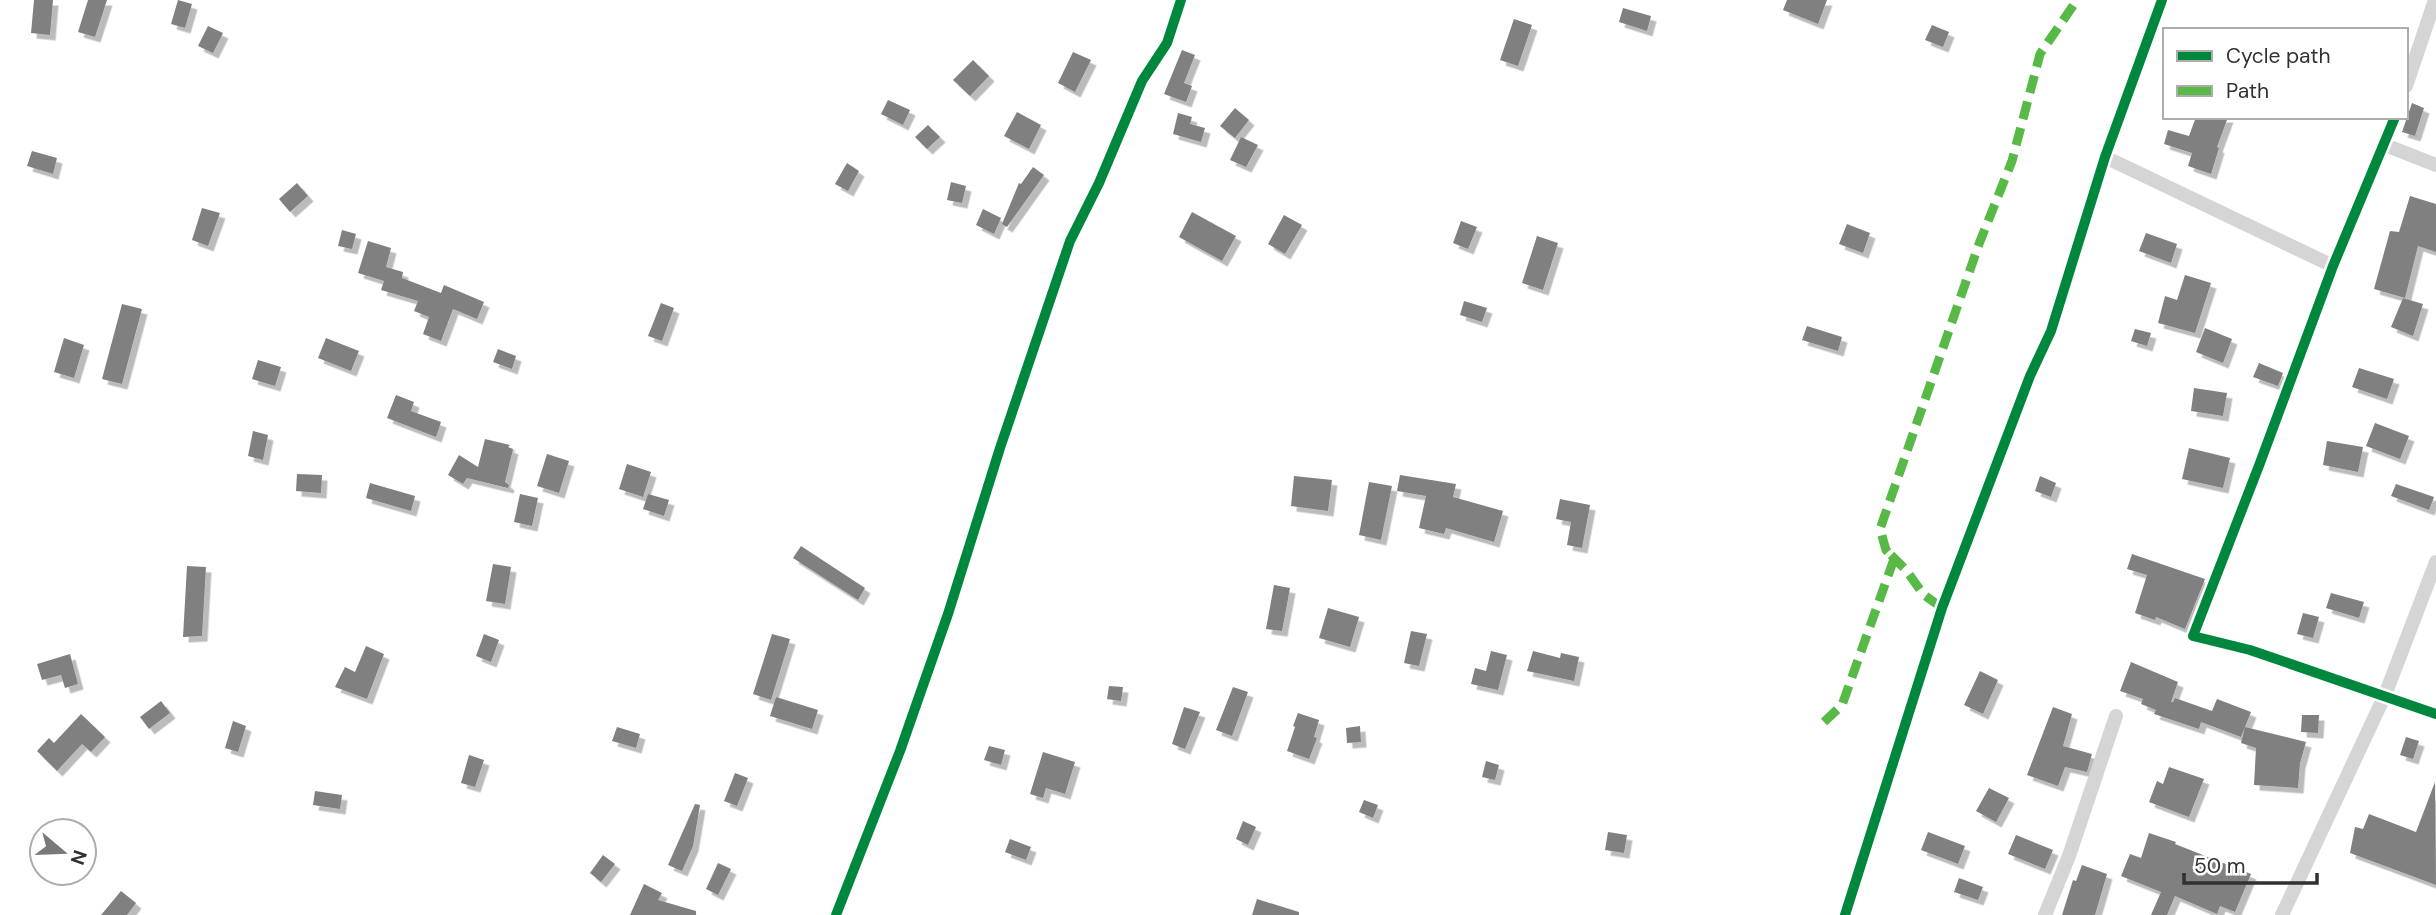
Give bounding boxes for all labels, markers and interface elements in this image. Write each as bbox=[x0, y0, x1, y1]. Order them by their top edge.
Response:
legend bbox=[2163, 28, 2408, 119]
text: Cycle path bbox=[2226, 42, 2331, 70]
text: Path bbox=[2226, 77, 2269, 105]
north arrow bbox=[28, 817, 98, 887]
scale bar bbox=[2184, 842, 2317, 886]
text: N bbox=[65, 847, 93, 868]
text: 50 m bbox=[2194, 852, 2245, 880]

